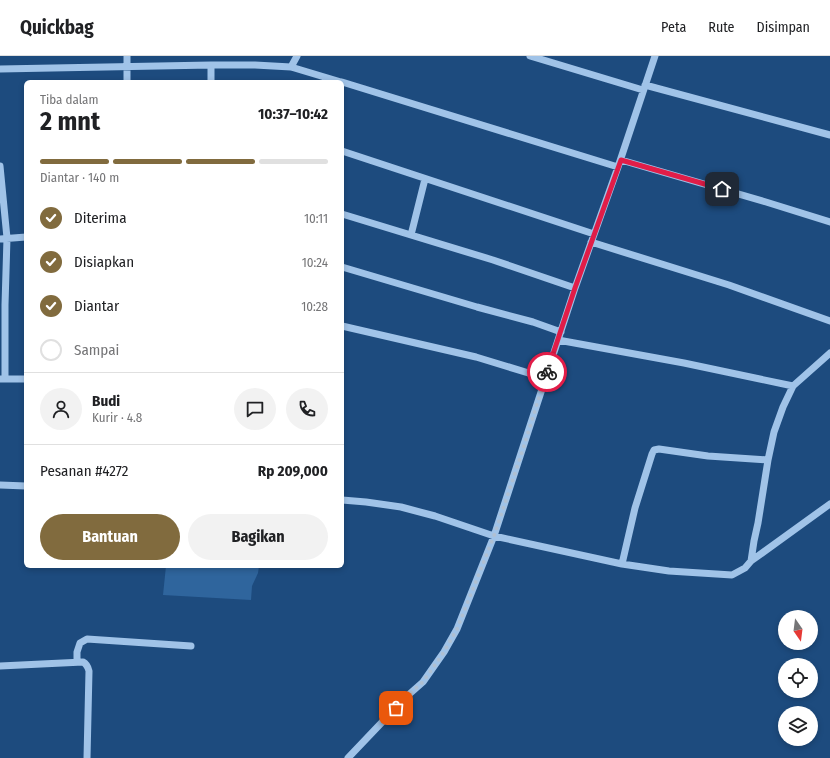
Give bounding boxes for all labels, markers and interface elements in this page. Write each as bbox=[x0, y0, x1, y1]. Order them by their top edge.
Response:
text: Quickbag bbox=[20, 16, 94, 39]
text: Peta bbox=[661, 19, 686, 36]
text: Rute bbox=[708, 19, 735, 36]
text: Disimpan bbox=[757, 19, 810, 36]
text: Tiba dalam bbox=[40, 92, 98, 107]
text: 10:37–10:42 bbox=[258, 105, 328, 123]
text: 2 mnt bbox=[40, 106, 100, 137]
text: Diantar · 140 m bbox=[40, 170, 119, 185]
pin bbox=[705, 172, 739, 206]
icon: home bbox=[711, 178, 733, 200]
icon: check bbox=[40, 207, 62, 229]
text: Diterima bbox=[74, 209, 127, 227]
text: 10:11 bbox=[304, 211, 328, 226]
icon: check bbox=[40, 251, 62, 273]
text: Disiapkan bbox=[74, 253, 134, 271]
text: 10:24 bbox=[302, 255, 328, 270]
icon: check bbox=[40, 295, 62, 317]
text: Diantar bbox=[74, 297, 119, 315]
text: 10:28 bbox=[301, 299, 328, 314]
text: Sampai bbox=[74, 341, 119, 359]
courier bbox=[527, 352, 567, 392]
icon: bike bbox=[536, 361, 558, 383]
button: person bbox=[40, 388, 82, 430]
button: chat bbox=[234, 388, 276, 430]
button: phone bbox=[286, 388, 328, 430]
text: Budi bbox=[92, 392, 120, 410]
text: Kurir · 4.8 bbox=[92, 410, 142, 425]
text: Pesanan #4272 bbox=[40, 462, 128, 480]
text: Rp 209,000 bbox=[258, 462, 328, 480]
button: Bantuan bbox=[40, 514, 180, 560]
button: Bagikan bbox=[188, 514, 328, 560]
north arrow bbox=[778, 610, 818, 650]
map controls bbox=[778, 610, 818, 746]
button: locate bbox=[778, 658, 818, 698]
pin bbox=[379, 691, 413, 725]
icon: bag bbox=[385, 697, 407, 719]
button: layers bbox=[778, 706, 818, 746]

